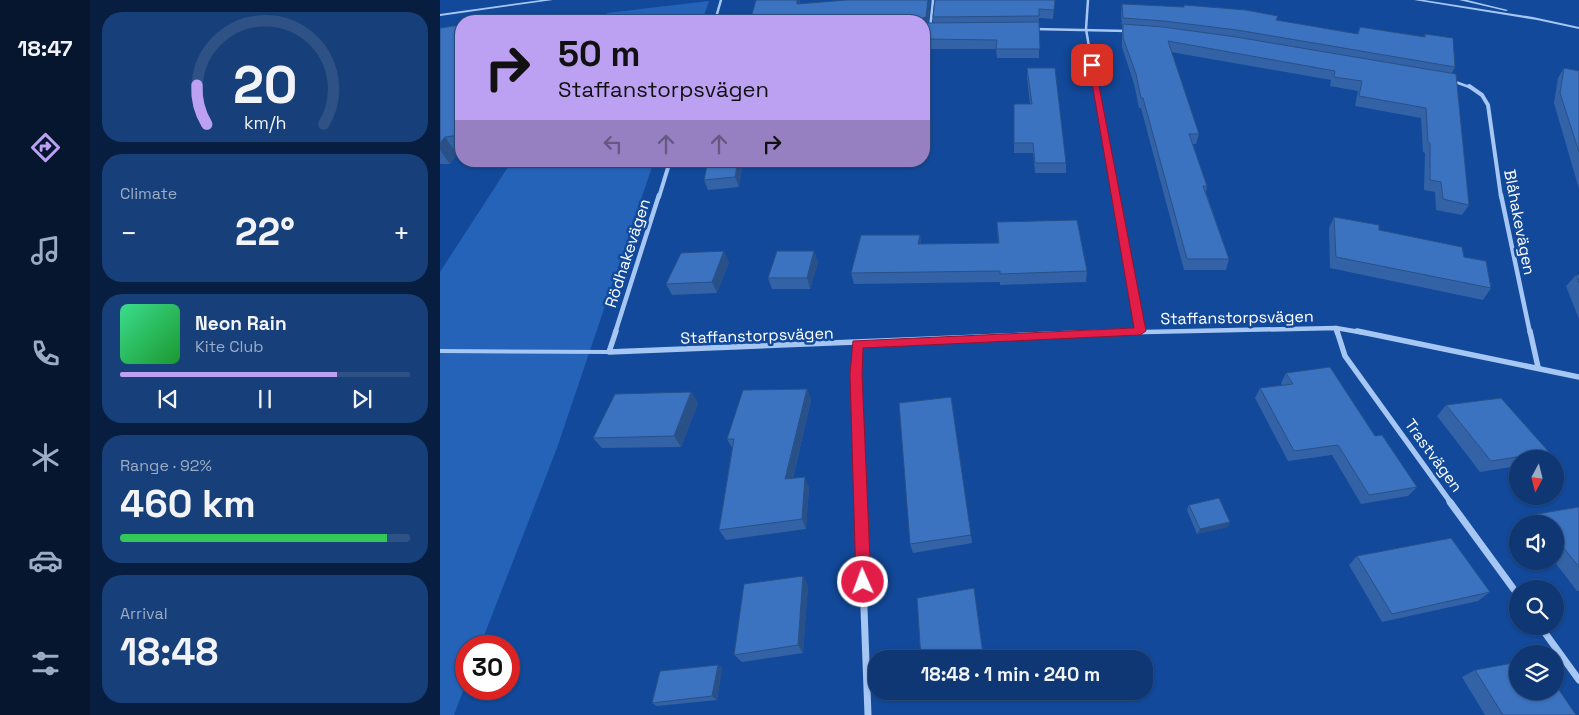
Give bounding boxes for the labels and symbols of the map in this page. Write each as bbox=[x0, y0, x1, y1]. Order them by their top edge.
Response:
pin bbox=[1071, 44, 1113, 86]
street label: Blåhakevägen bbox=[1499, 168, 1540, 277]
street label: Rödhakevägen bbox=[600, 196, 655, 310]
street label: Staffanstorpsvägen bbox=[1160, 306, 1314, 329]
street label: Staffanstorpsvägen bbox=[680, 322, 834, 349]
street label: Trastvägen bbox=[1400, 414, 1467, 496]
north arrow bbox=[1509, 450, 1564, 505]
position arrow bbox=[836, 555, 888, 607]
speed limit sign: 30 bbox=[455, 635, 520, 700]

